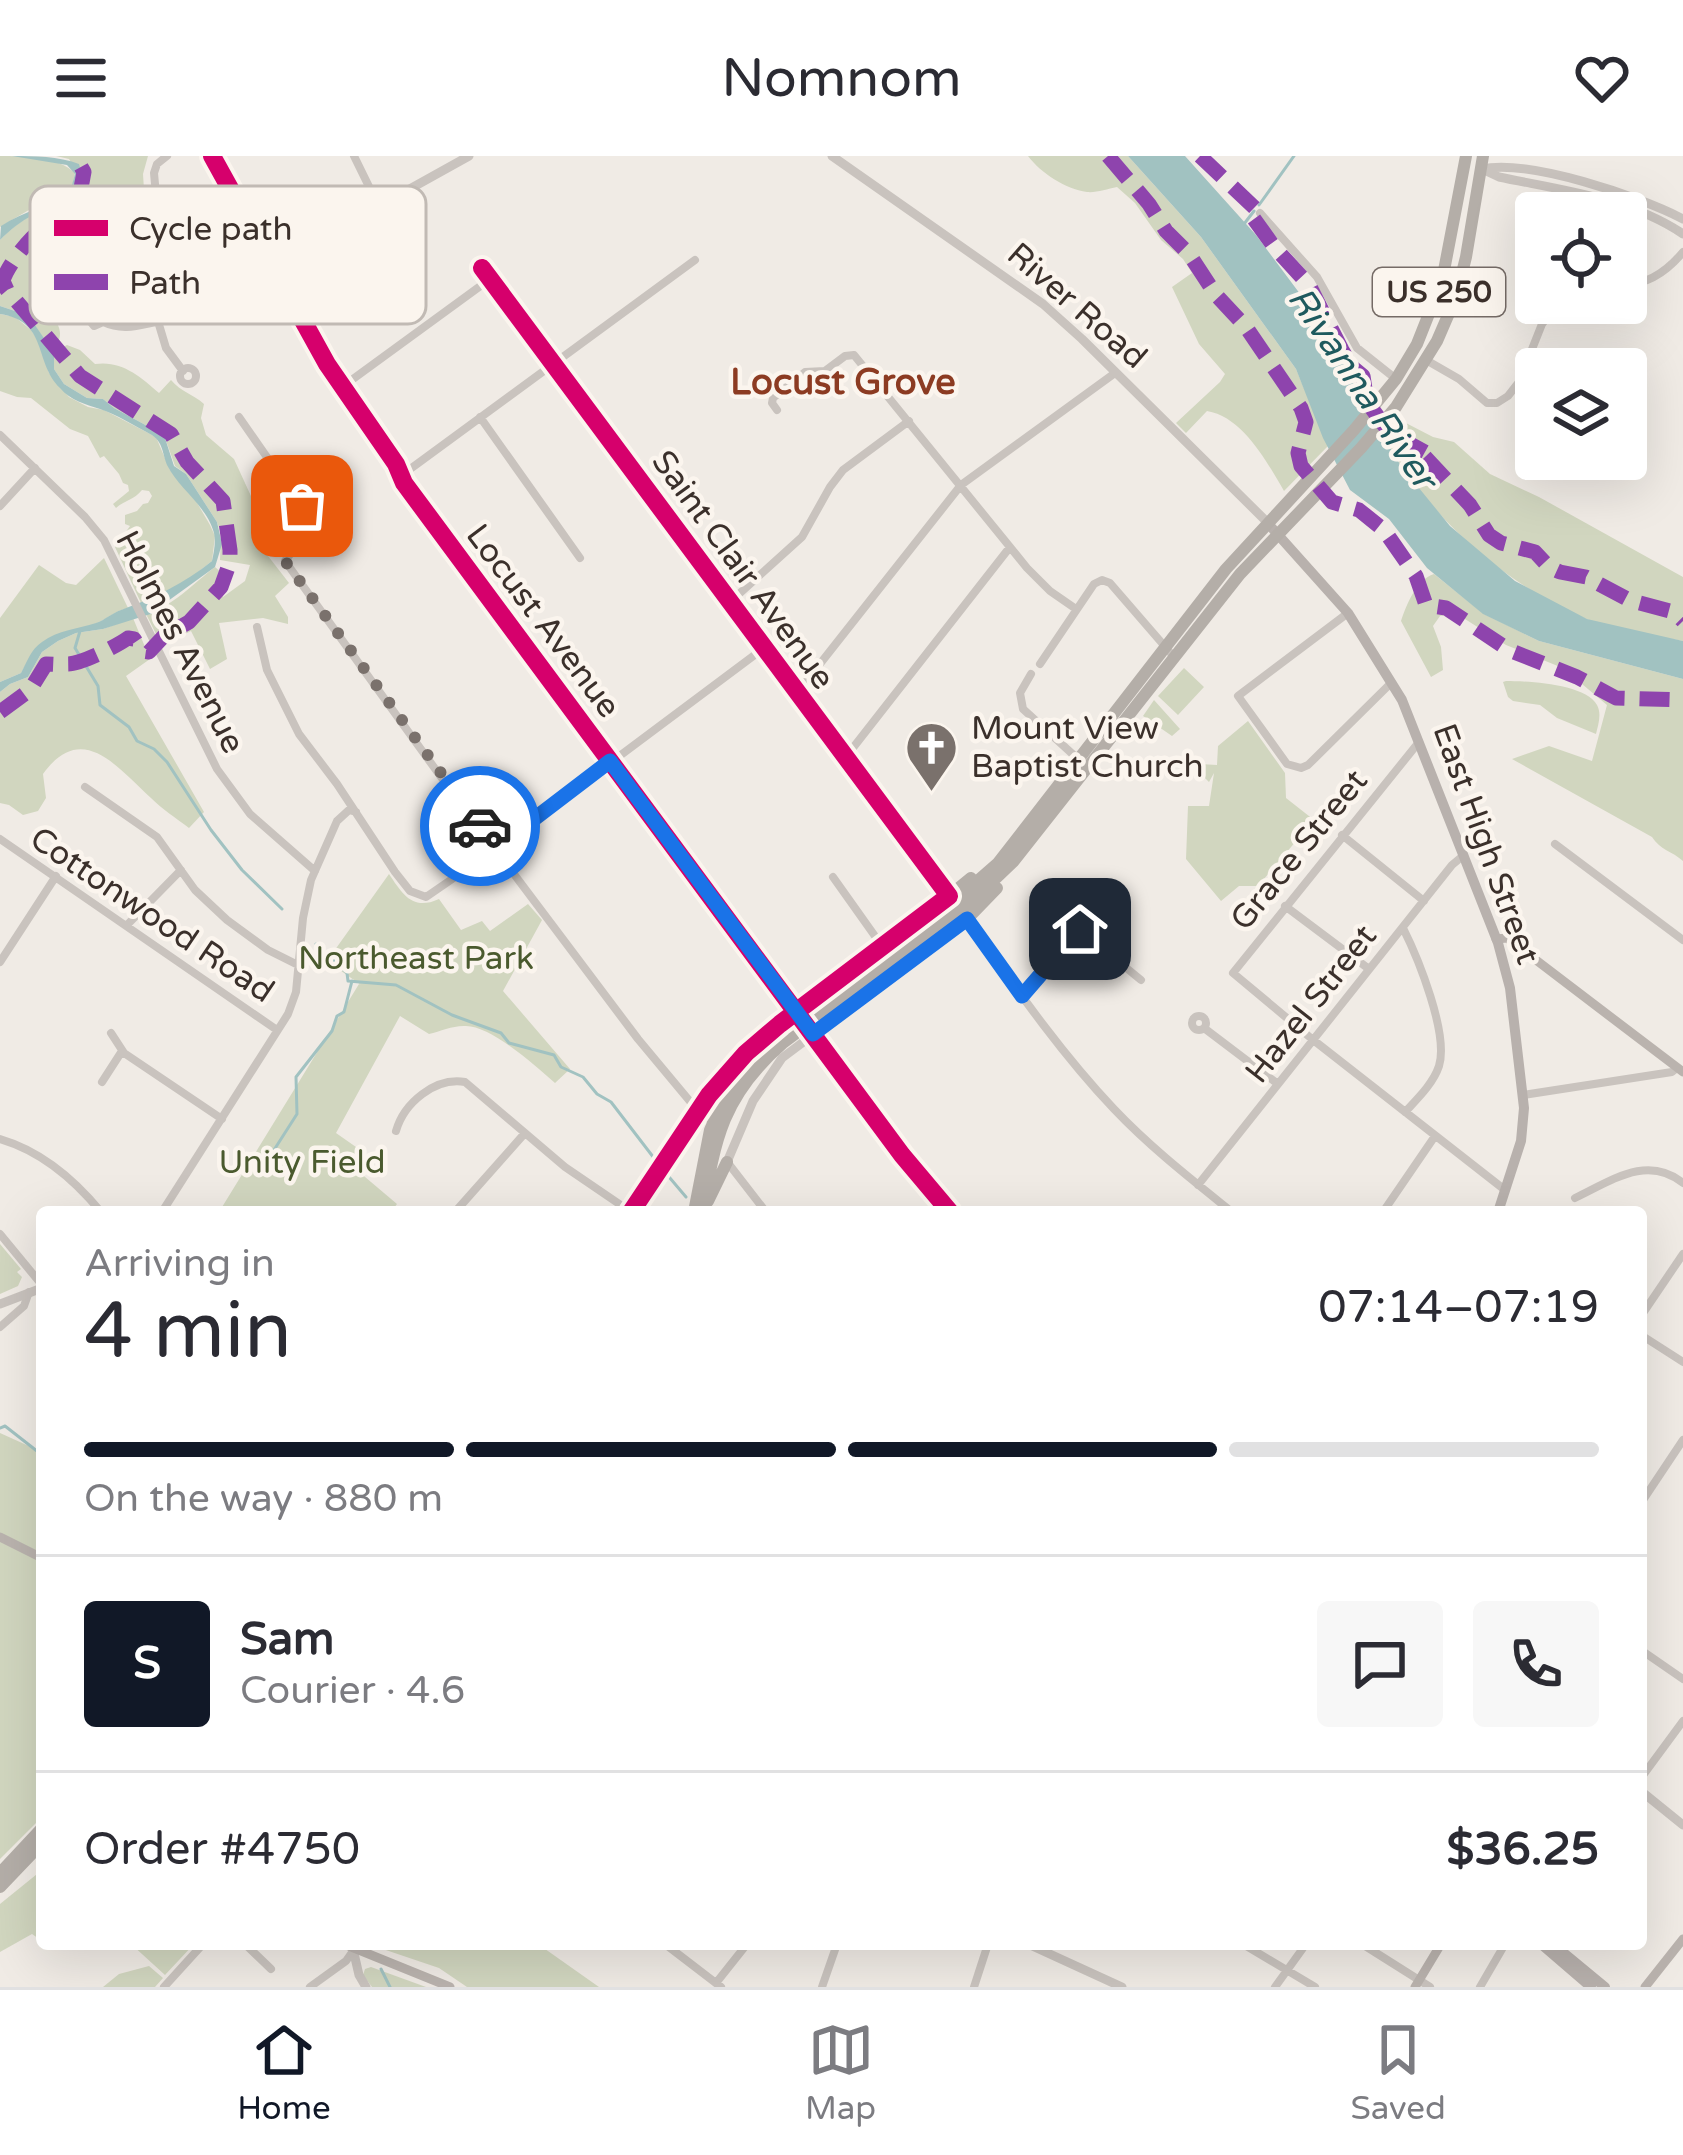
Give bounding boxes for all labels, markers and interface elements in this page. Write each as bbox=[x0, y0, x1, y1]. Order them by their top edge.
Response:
icon: menu bbox=[48, 45, 114, 111]
icon: heart bbox=[1569, 45, 1635, 111]
text: Nomnom bbox=[721, 46, 962, 111]
legend bbox=[30, 186, 426, 324]
map controls bbox=[1515, 192, 1647, 480]
button: locate bbox=[1515, 192, 1647, 324]
text: Cycle path bbox=[129, 210, 293, 249]
street label: River Road bbox=[999, 235, 1155, 377]
text: Path bbox=[129, 264, 201, 303]
road number: US 250 bbox=[1373, 268, 1505, 316]
water label: Rivanna River bbox=[1279, 279, 1448, 501]
button: layers bbox=[1515, 348, 1647, 480]
district label: Locust Grove bbox=[730, 361, 956, 404]
street label: Saint Clair Avenue bbox=[643, 443, 843, 697]
pin bbox=[251, 455, 353, 557]
icon: bag bbox=[269, 473, 335, 539]
street label: Locust Avenue bbox=[458, 517, 628, 725]
street label: Holmes Avenue bbox=[107, 524, 253, 760]
place label: Mount View Baptist Church bbox=[971, 709, 1204, 786]
church icon: Mount View Baptist Church bbox=[904, 719, 960, 793]
street label: East High Street bbox=[1424, 719, 1548, 969]
street label: Grace Street bbox=[1222, 762, 1376, 938]
courier bbox=[420, 766, 540, 886]
icon: car bbox=[447, 793, 513, 859]
street label: Cottonwood Road bbox=[23, 819, 281, 1011]
pin bbox=[1029, 878, 1131, 980]
icon: home bbox=[1047, 896, 1113, 962]
street label: Hazel Street bbox=[1237, 917, 1385, 1091]
park label: Northeast Park bbox=[298, 939, 534, 978]
park label: Unity Field bbox=[218, 1143, 386, 1182]
text: Arriving in bbox=[84, 1240, 275, 1287]
text: 07:14–07:19 bbox=[1318, 1281, 1599, 1335]
text: 4 min bbox=[84, 1285, 292, 1379]
text: On the way · 880 m bbox=[84, 1475, 443, 1522]
button: chat bbox=[1317, 1601, 1443, 1727]
button: phone bbox=[1473, 1601, 1599, 1727]
text: Sam bbox=[240, 1613, 334, 1667]
text: S bbox=[133, 1637, 161, 1691]
text: Courier · 4.6 bbox=[240, 1667, 465, 1714]
text: Order #4750 bbox=[84, 1823, 360, 1877]
text: $36.25 bbox=[1447, 1823, 1599, 1877]
tab: Home bbox=[237, 2017, 331, 2128]
tab: Map bbox=[805, 2017, 876, 2128]
tab: Saved bbox=[1350, 2017, 1446, 2128]

